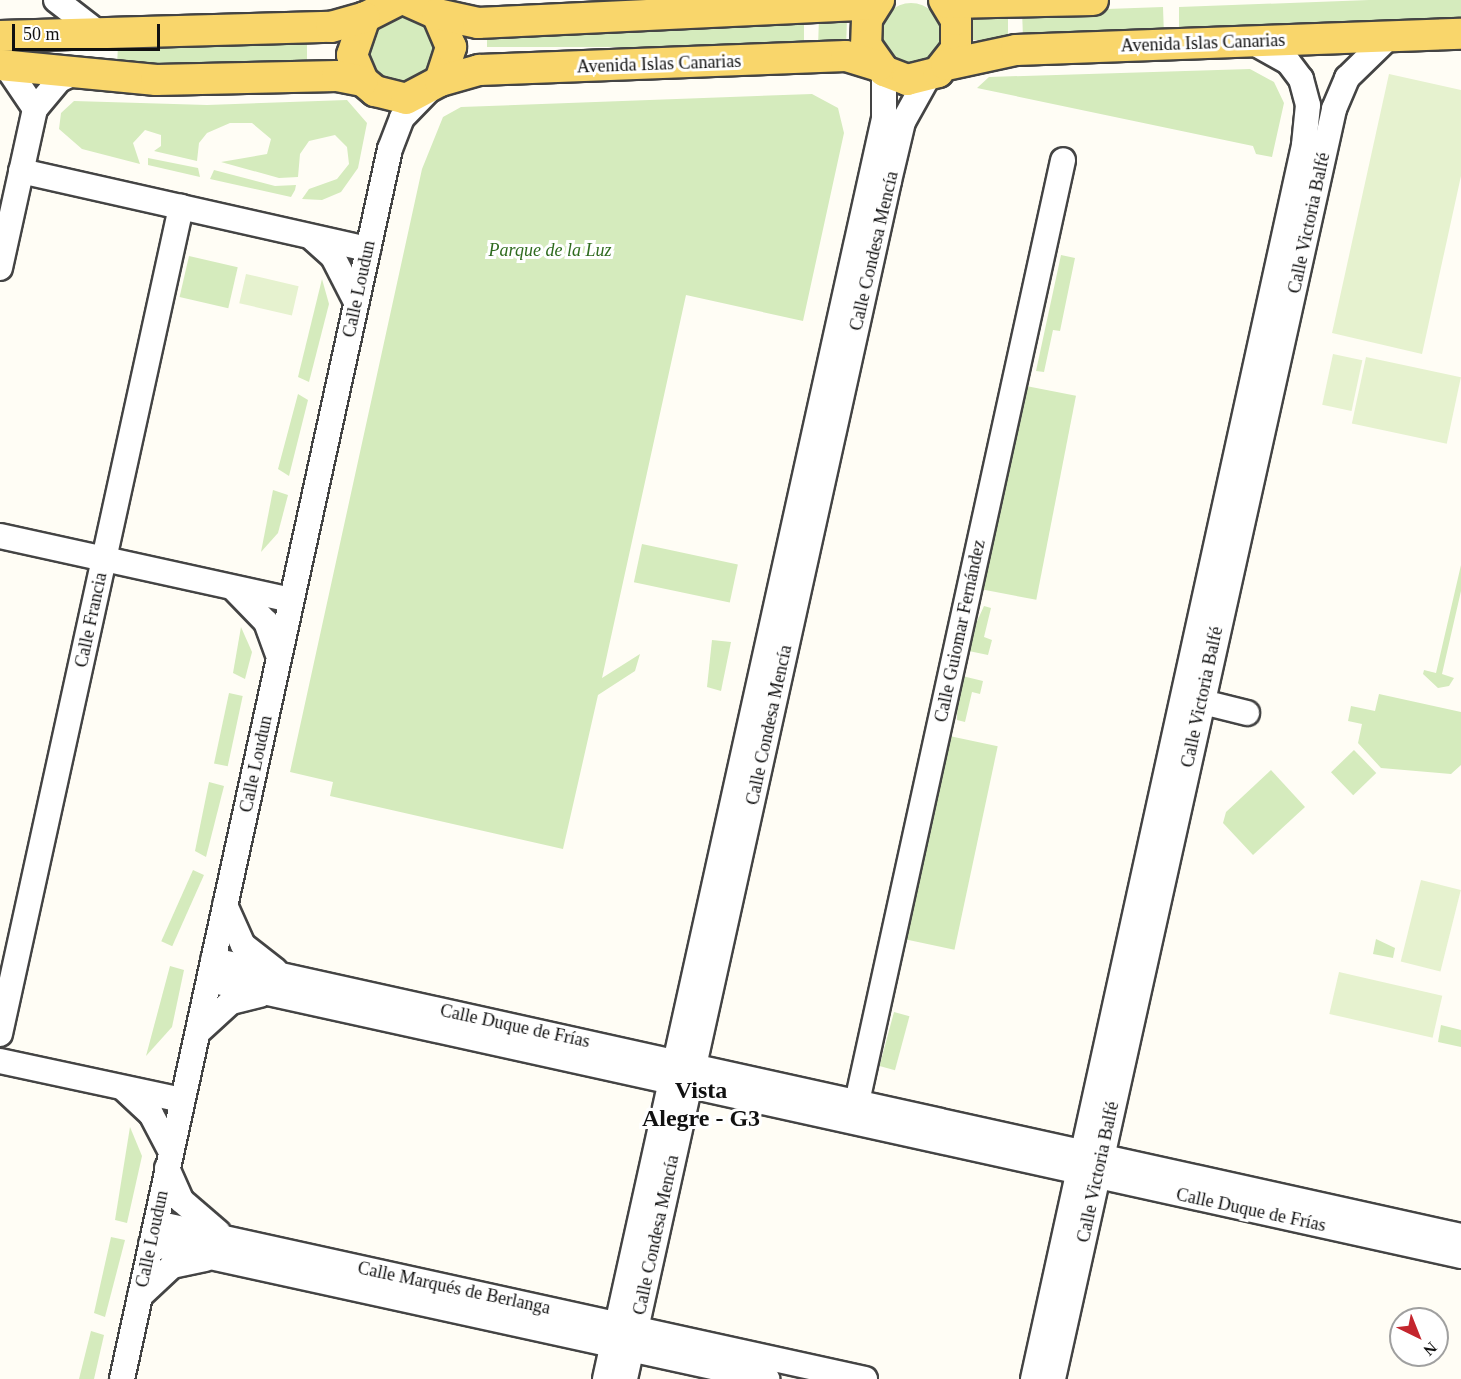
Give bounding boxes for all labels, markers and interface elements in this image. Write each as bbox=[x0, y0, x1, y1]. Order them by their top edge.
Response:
scale bar bbox=[15, 12, 164, 50]
text: 50 m bbox=[23, 24, 60, 44]
street label: Avenida Islas Canarias bbox=[1120, 29, 1286, 57]
street label: Avenida Islas Canarias bbox=[576, 50, 742, 78]
street label: Calle Victoria Balfé bbox=[1283, 150, 1335, 296]
street label: Calle Condesa Mencía bbox=[845, 169, 903, 333]
street label: Calle Loudun bbox=[338, 239, 380, 339]
park label: Parque de la Luz bbox=[489, 239, 611, 261]
street label: Calle Guiomar Fernández bbox=[930, 538, 990, 724]
street label: Calle Francia bbox=[70, 571, 112, 669]
street label: Calle Victoria Balfé bbox=[1176, 624, 1228, 770]
street label: Calle Condesa Mencía bbox=[741, 643, 797, 807]
street label: Calle Loudun bbox=[235, 714, 277, 814]
street label: Calle Duque de Frías bbox=[438, 1000, 592, 1052]
district label: Vista Alegre - G3 bbox=[642, 1077, 760, 1133]
street label: Calle Victoria Balfé bbox=[1072, 1099, 1124, 1245]
street label: Calle Condesa Mencía bbox=[628, 1153, 684, 1317]
street label: Calle Duque de Frías bbox=[1174, 1184, 1328, 1236]
street label: Calle Loudun bbox=[131, 1189, 173, 1289]
street label: Calle Marqués de Berlanga bbox=[356, 1257, 552, 1319]
north arrow bbox=[1389, 1307, 1449, 1367]
text: N bbox=[1420, 1339, 1440, 1359]

